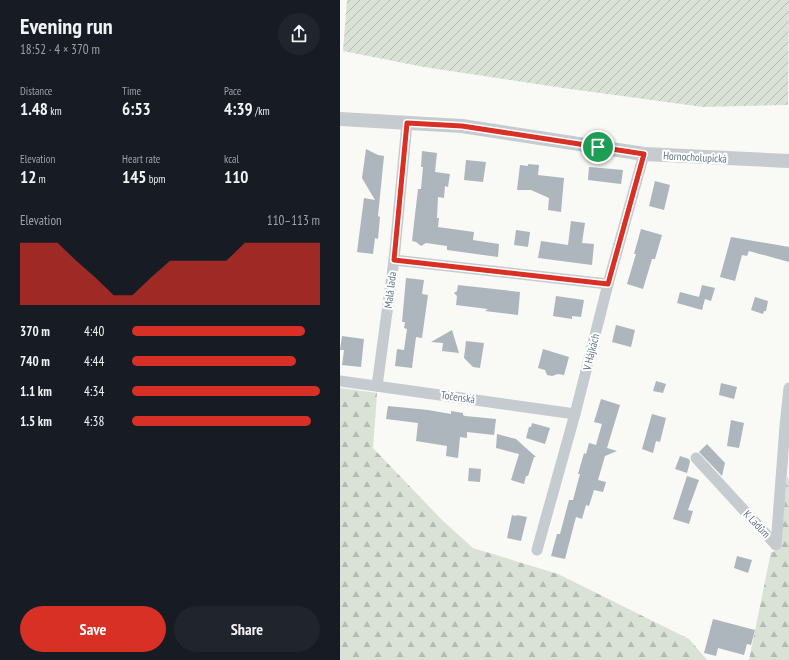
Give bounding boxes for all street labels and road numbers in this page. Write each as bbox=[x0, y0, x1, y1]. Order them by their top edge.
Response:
street label: Hornocholupická bbox=[663, 148, 727, 166]
street label: Malá lada bbox=[381, 271, 399, 309]
street label: V Hájkách bbox=[579, 332, 602, 373]
street label: Točenská bbox=[440, 388, 476, 406]
street label: K Ladům bbox=[741, 507, 773, 541]

